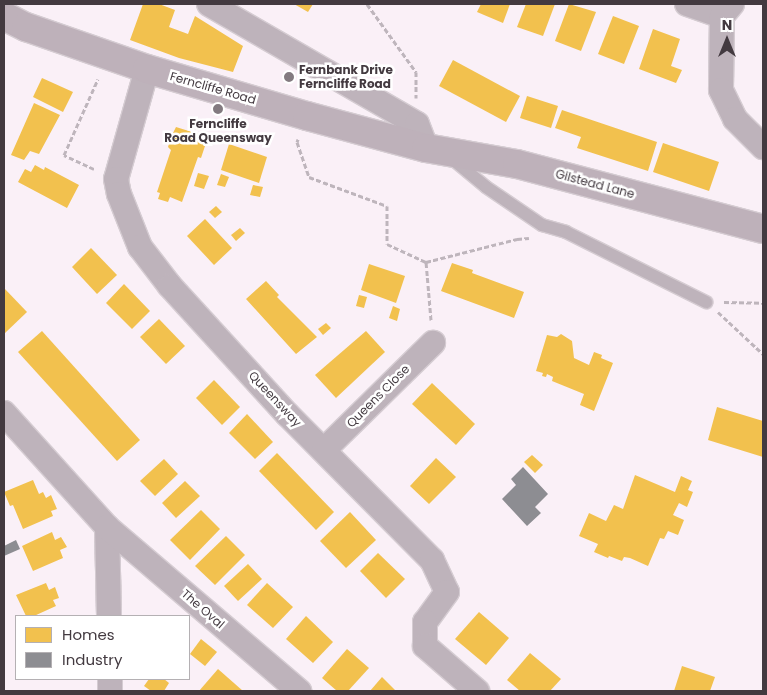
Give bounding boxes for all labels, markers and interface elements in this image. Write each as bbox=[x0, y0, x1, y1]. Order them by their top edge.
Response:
north arrow bbox=[702, 15, 752, 65]
text: N bbox=[722, 15, 732, 35]
place label: Fernbank Drive Ferncliffe Road bbox=[299, 63, 393, 91]
street label: Ferncliffe Road bbox=[168, 69, 258, 107]
marker: Fernbank Drive Ferncliffe Road bbox=[283, 71, 295, 83]
marker: Ferncliffe Road Queensway bbox=[212, 103, 224, 115]
place label: Ferncliffe Road Queensway bbox=[164, 117, 272, 145]
street label: Gilstead Lane bbox=[554, 167, 636, 201]
street label: Queens Close bbox=[344, 362, 412, 430]
street label: Queensway bbox=[246, 368, 304, 430]
street label: The Oval bbox=[179, 586, 227, 632]
legend bbox=[15, 615, 190, 680]
text: Homes bbox=[62, 624, 115, 645]
text: Industry bbox=[62, 649, 122, 670]

